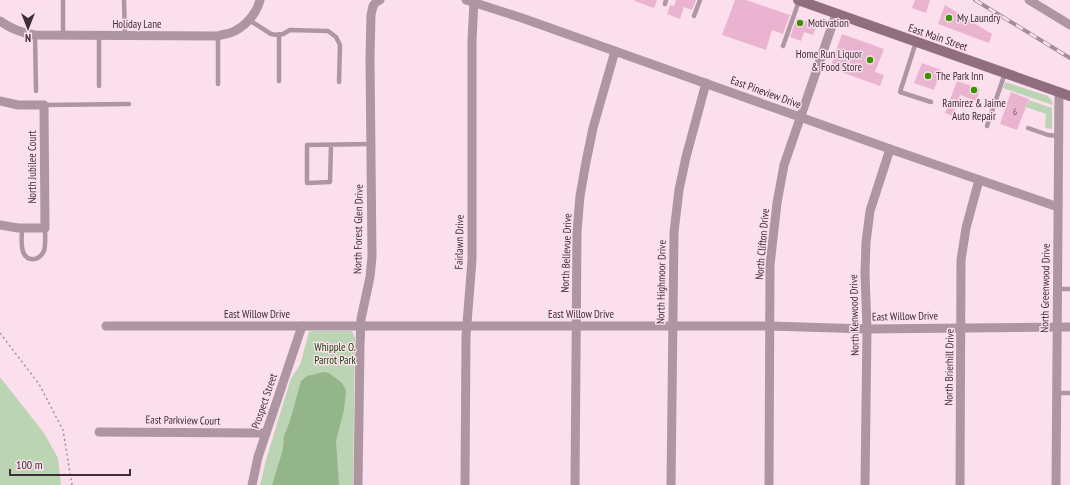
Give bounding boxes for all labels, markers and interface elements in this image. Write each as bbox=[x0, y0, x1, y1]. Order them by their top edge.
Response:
north arrow bbox=[8, 8, 48, 48]
place label: My Laundry bbox=[957, 11, 1001, 25]
marker: My Laundry bbox=[944, 13, 954, 23]
place label: Motivation bbox=[808, 16, 849, 30]
street label: Holiday Lane bbox=[112, 17, 162, 31]
marker: Motivation bbox=[795, 18, 805, 28]
street label: East Main Street bbox=[906, 20, 970, 54]
text: N bbox=[25, 31, 31, 45]
place label: Home Run Liquor & Food Store bbox=[796, 47, 862, 74]
marker: Home Run Liquor & Food Store bbox=[865, 55, 875, 65]
place label: The Park Inn bbox=[936, 69, 983, 83]
marker: The Park Inn bbox=[923, 71, 933, 81]
street label: East Pineview Drive bbox=[729, 73, 804, 111]
marker: Ramirez & Jaime Auto Repair bbox=[969, 85, 979, 95]
place label: Ramirez & Jaime Auto Repair bbox=[942, 96, 1006, 123]
house number: 6 bbox=[1013, 106, 1017, 117]
street label: North Jubilee Court bbox=[25, 130, 39, 204]
street label: North Forest Glen Drive bbox=[350, 184, 366, 274]
street label: North Clifton Drive bbox=[752, 207, 772, 280]
street label: North Bellevue Drive bbox=[558, 213, 574, 293]
street label: Fairlawn Drive bbox=[452, 214, 466, 270]
street label: North Highmoor Drive bbox=[653, 239, 669, 324]
street label: North Greenwood Drive bbox=[1037, 243, 1053, 333]
street label: North Kenwood Drive bbox=[846, 274, 862, 356]
street label: East Willow Drive bbox=[224, 307, 291, 321]
street label: East Willow Drive bbox=[548, 307, 615, 321]
street label: East Willow Drive bbox=[872, 308, 939, 324]
street label: North Brierhill Drive bbox=[941, 328, 957, 406]
park label: Whipple O. Parrot Park bbox=[314, 340, 357, 367]
street label: Prospect Street bbox=[248, 372, 280, 430]
street label: East Parkview Court bbox=[145, 412, 221, 428]
scale bar bbox=[10, 451, 130, 477]
text: 100 m bbox=[16, 457, 43, 472]

